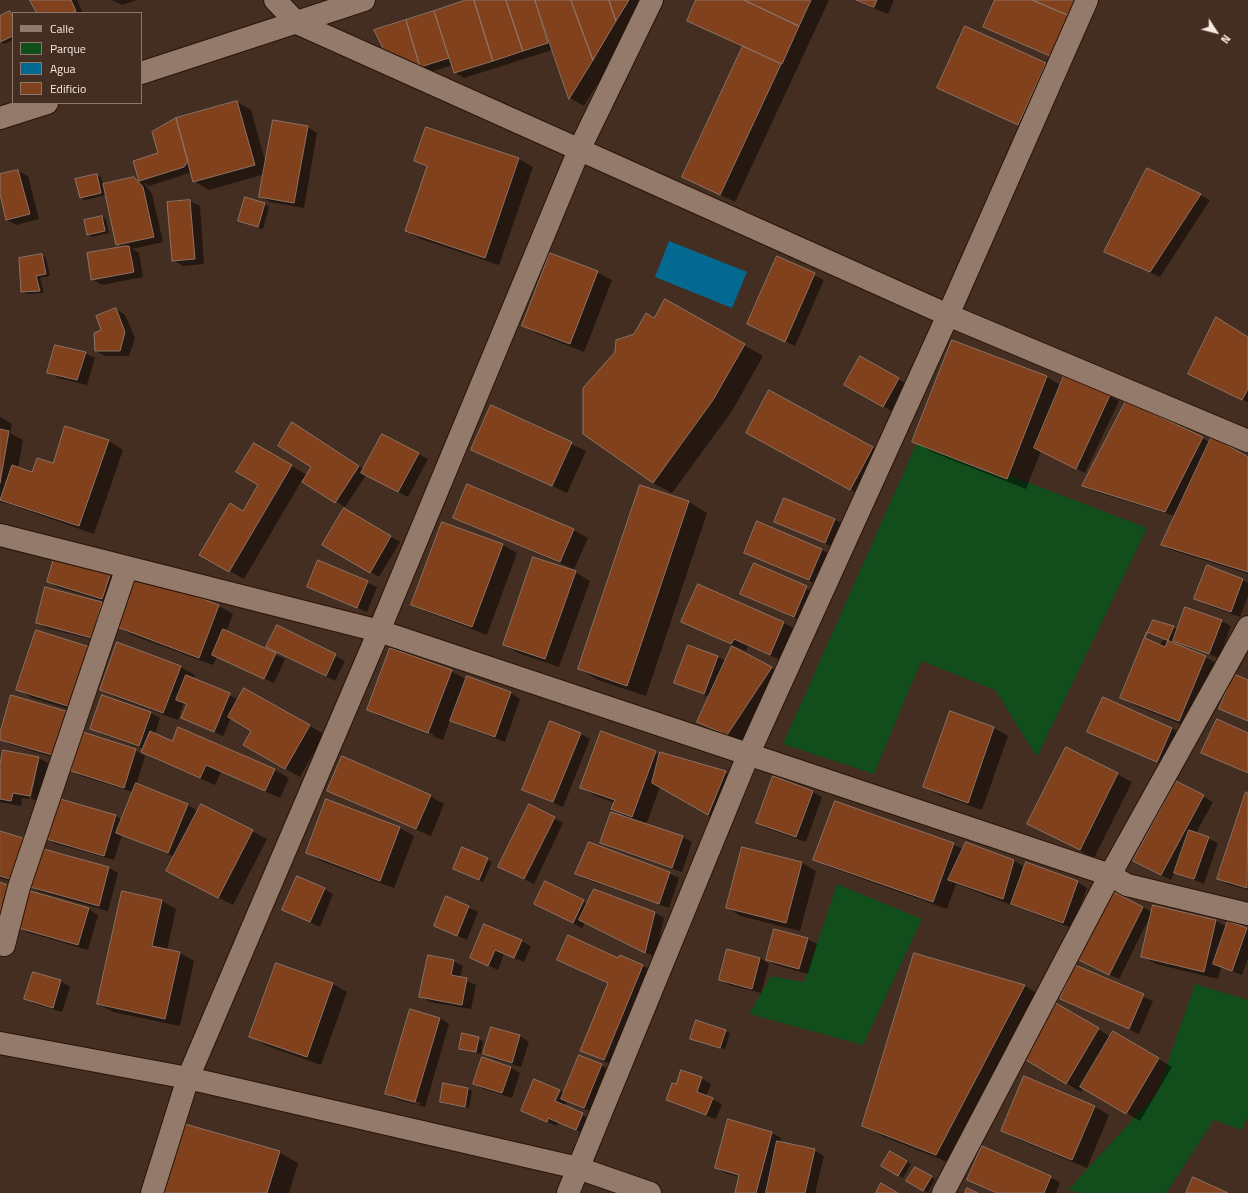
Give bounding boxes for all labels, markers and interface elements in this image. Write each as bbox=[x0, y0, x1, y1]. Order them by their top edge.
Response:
legend bbox=[12, 12, 142, 104]
north arrow bbox=[1196, 12, 1236, 52]
text: Calle bbox=[50, 19, 74, 38]
text: N bbox=[1217, 31, 1234, 47]
text: Parque bbox=[50, 39, 86, 58]
text: Agua bbox=[50, 59, 76, 78]
text: Edificio bbox=[50, 79, 86, 98]

